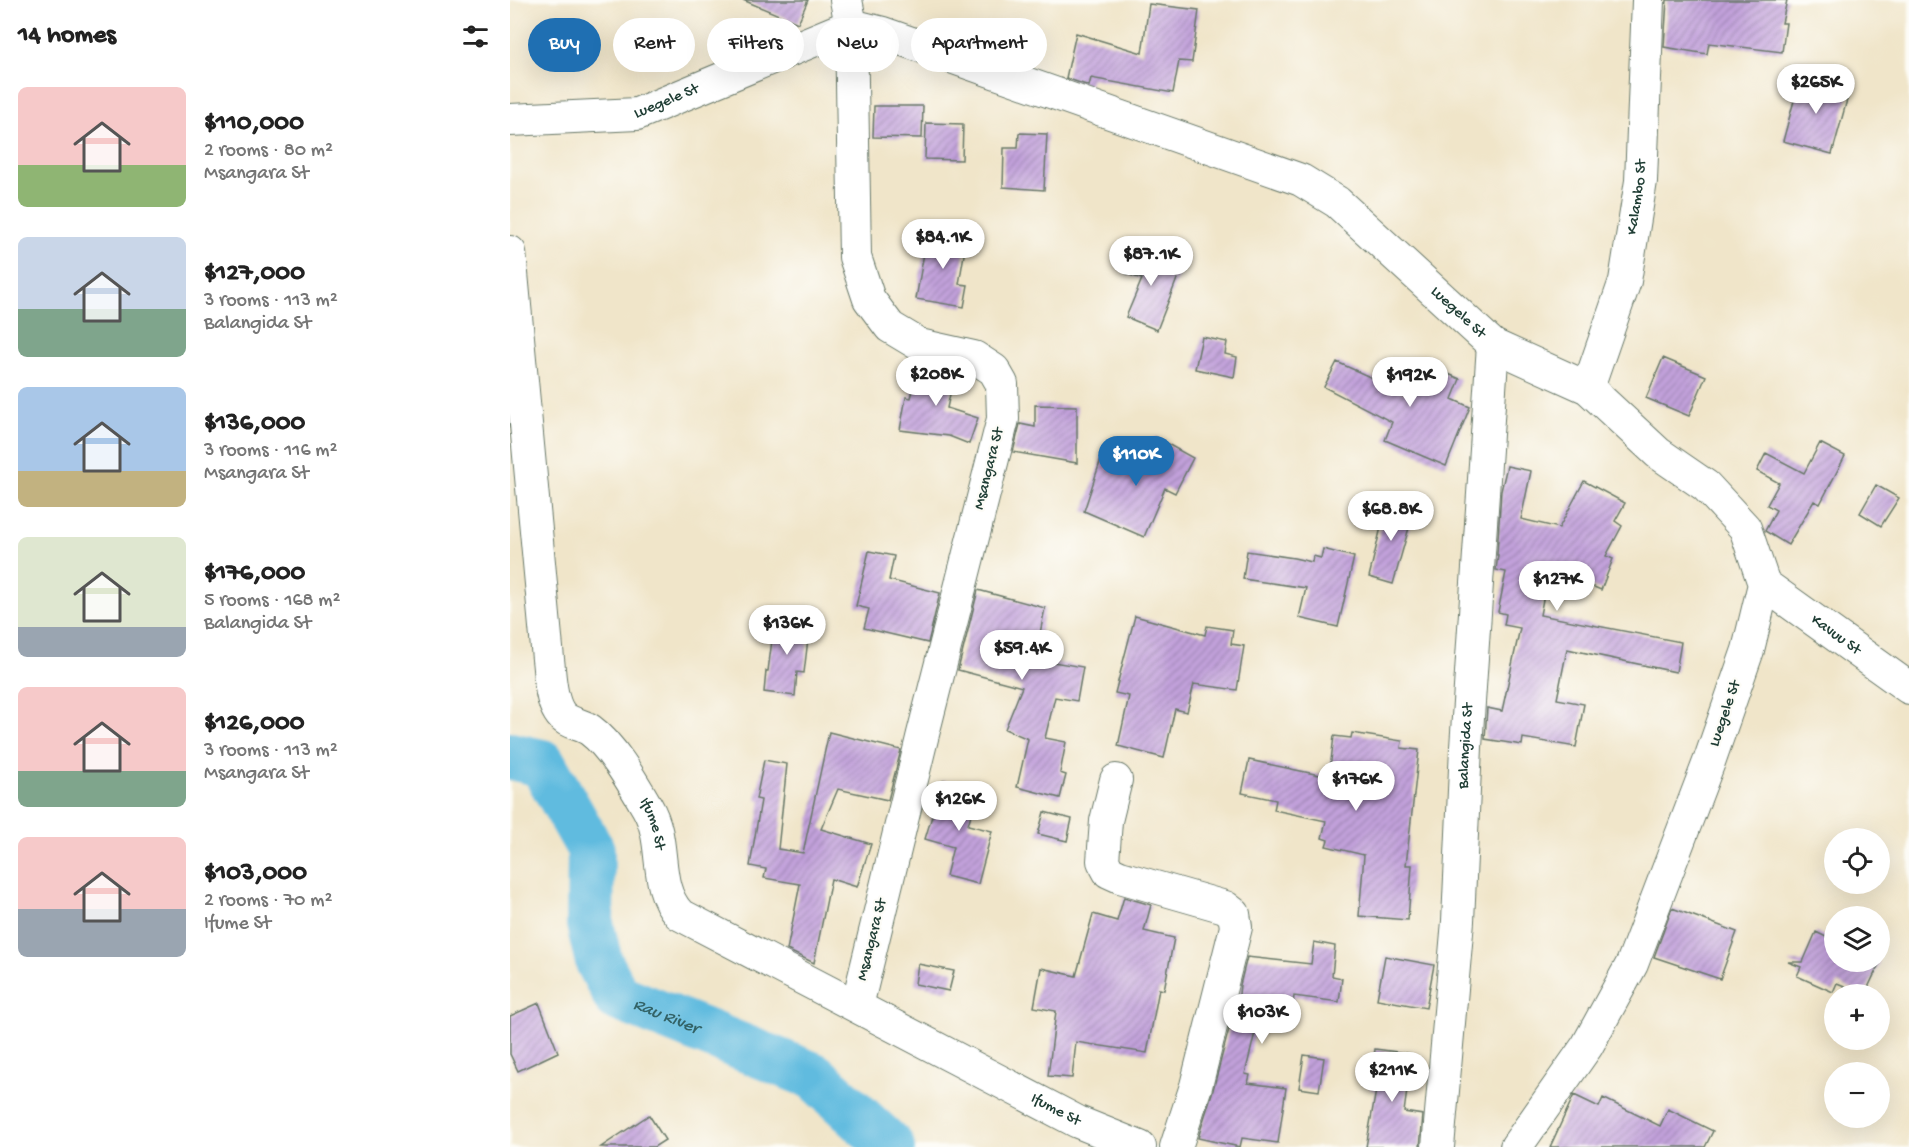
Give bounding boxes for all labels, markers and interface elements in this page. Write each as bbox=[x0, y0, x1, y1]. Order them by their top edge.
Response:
chip: Buy bbox=[528, 18, 601, 72]
chip: Rent bbox=[613, 18, 695, 72]
chip: Filters bbox=[707, 18, 804, 72]
chip: New bbox=[816, 18, 899, 72]
chip: Apartment bbox=[911, 18, 1047, 72]
icon: filters bbox=[459, 20, 492, 53]
text: 14 homes bbox=[18, 21, 116, 52]
pin: $265K bbox=[1774, 64, 1858, 115]
text: $265K bbox=[1791, 72, 1841, 95]
street label: Luegele St bbox=[631, 79, 703, 124]
text: $110,000 bbox=[204, 109, 304, 140]
icon: home bbox=[66, 111, 138, 183]
text: 2 rooms · 80 m² bbox=[204, 140, 333, 163]
street label: Kalambo St bbox=[1623, 158, 1651, 236]
text: Msangara St bbox=[204, 163, 309, 186]
pin: $84.1K bbox=[894, 219, 992, 270]
text: $84.1K bbox=[916, 227, 970, 250]
pin: $87.1K bbox=[1102, 236, 1200, 287]
text: $87.1K bbox=[1123, 244, 1179, 267]
text: $127,000 bbox=[204, 259, 305, 290]
icon: home bbox=[66, 261, 138, 333]
street label: Luegele St bbox=[1426, 283, 1491, 344]
text: 3 rooms · 113 m² bbox=[204, 290, 338, 313]
text: Balangida St bbox=[204, 313, 311, 336]
pin: $208K bbox=[894, 356, 978, 407]
pin: $192K bbox=[1368, 357, 1452, 408]
text: $208K bbox=[910, 364, 962, 387]
text: $192K bbox=[1386, 365, 1434, 388]
text: $136,000 bbox=[204, 409, 305, 440]
icon: home bbox=[66, 411, 138, 483]
street label: Msangara St bbox=[971, 425, 1010, 512]
pin: $110K bbox=[1094, 436, 1178, 487]
text: 3 rooms · 116 m² bbox=[204, 440, 337, 463]
text: $110K bbox=[1112, 444, 1160, 467]
text: Msangara St bbox=[204, 463, 309, 486]
pin: $68.8K bbox=[1342, 491, 1440, 542]
text: $68.8K bbox=[1362, 499, 1420, 522]
text: $176,000 bbox=[204, 559, 305, 590]
icon: home bbox=[66, 561, 138, 633]
pin: $127K bbox=[1515, 561, 1599, 612]
text: $127K bbox=[1533, 569, 1581, 592]
text: 5 rooms · 168 m² bbox=[204, 590, 340, 613]
pin: $136K bbox=[745, 605, 829, 656]
street label: Kavuu St bbox=[1807, 611, 1866, 661]
text: Balangida St bbox=[204, 613, 311, 636]
text: $136K bbox=[763, 613, 811, 636]
pin: $59.4K bbox=[973, 630, 1071, 681]
text: $59.4K bbox=[994, 638, 1050, 661]
street label: Luegele St bbox=[1706, 677, 1747, 749]
street label: Balangida St bbox=[1455, 701, 1479, 790]
text: $126,000 bbox=[204, 709, 305, 740]
icon: home bbox=[66, 711, 138, 783]
text: 3 rooms · 113 m² bbox=[204, 740, 338, 763]
pin: $176K bbox=[1314, 761, 1398, 812]
text: Msangara St bbox=[204, 763, 309, 786]
text: $176K bbox=[1332, 769, 1380, 792]
pin: $126K bbox=[917, 781, 1001, 832]
text: $126K bbox=[935, 789, 983, 812]
street label: Ifume St bbox=[634, 795, 669, 852]
map controls bbox=[1824, 828, 1890, 1128]
button: locate bbox=[1824, 828, 1890, 894]
text: $103,000 bbox=[204, 859, 307, 890]
icon: home bbox=[66, 861, 138, 933]
text: 2 rooms · 70 m² bbox=[204, 890, 332, 913]
street label: Msangara St bbox=[854, 896, 893, 983]
button: layers bbox=[1824, 906, 1890, 972]
text: Ifume St bbox=[204, 913, 271, 936]
button: + bbox=[1824, 984, 1890, 1050]
water label: Rau River bbox=[630, 994, 706, 1041]
pin: $103K bbox=[1220, 994, 1304, 1045]
text: $103K bbox=[1237, 1002, 1287, 1025]
pin: $211K bbox=[1350, 1052, 1434, 1103]
text: $211K bbox=[1369, 1060, 1415, 1083]
button: − bbox=[1824, 1062, 1890, 1128]
street label: Ifume St bbox=[1027, 1089, 1085, 1132]

